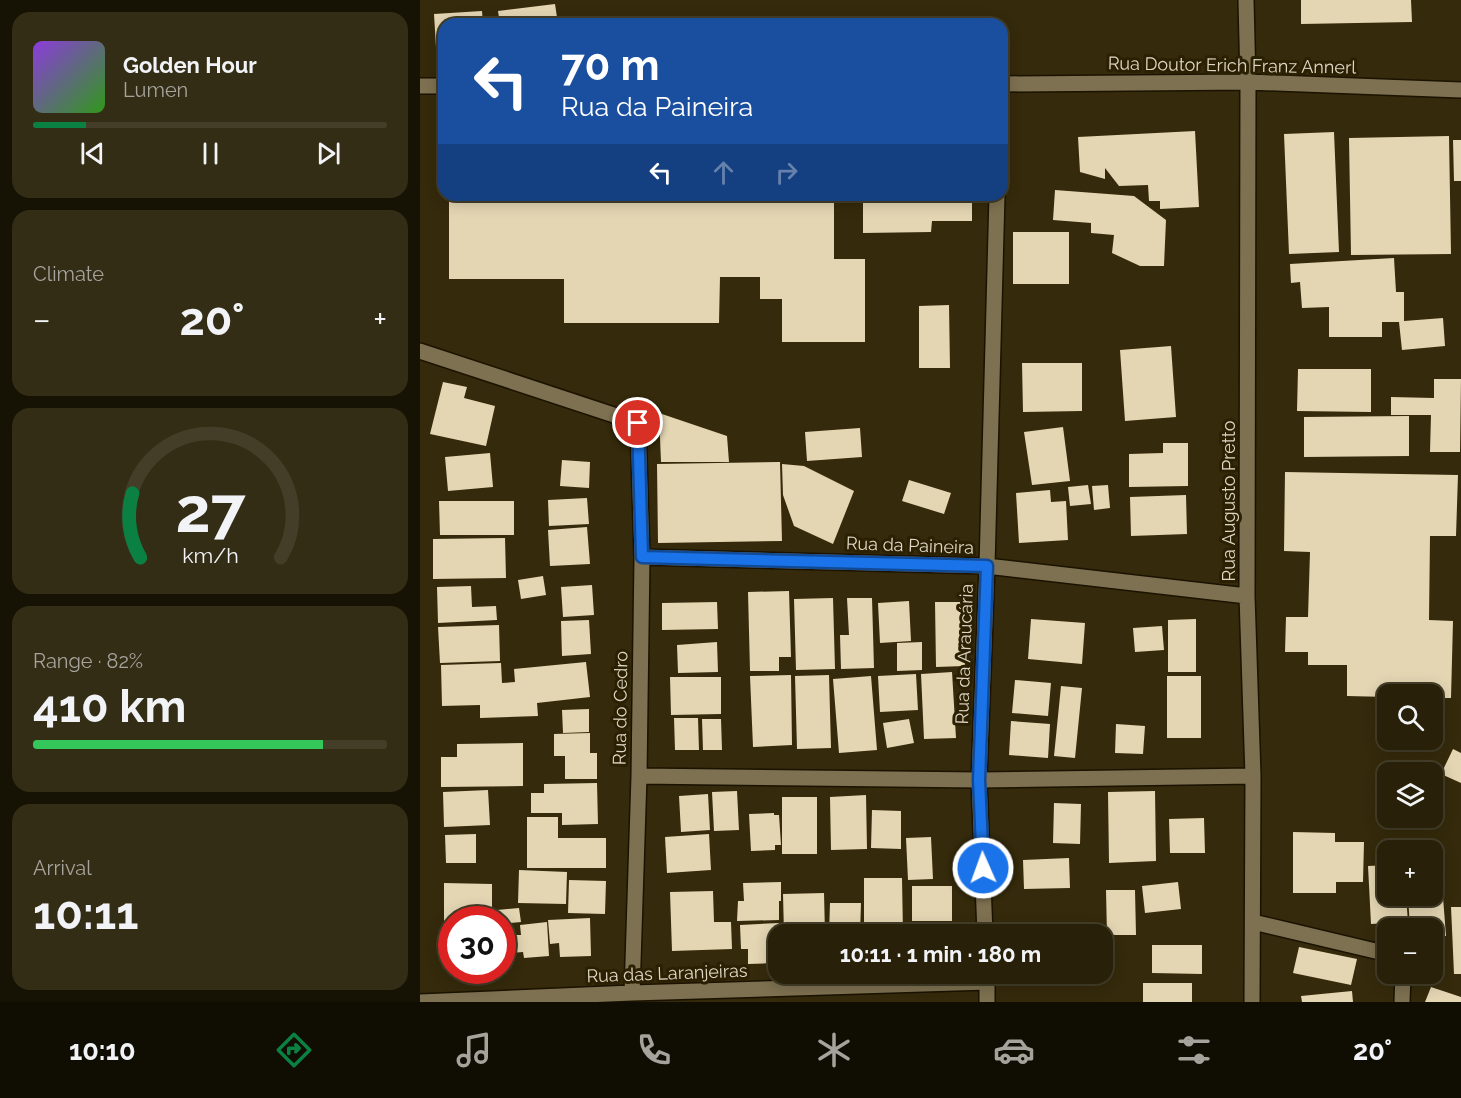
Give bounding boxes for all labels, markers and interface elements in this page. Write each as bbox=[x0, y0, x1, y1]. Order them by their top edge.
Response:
text: 70 m bbox=[561, 41, 660, 90]
icon: left bbox=[462, 42, 540, 120]
text: Golden Hour bbox=[123, 52, 257, 78]
street label: Rua Doutor Erich Franz Annerl bbox=[1108, 52, 1356, 78]
text: Lumen bbox=[123, 78, 188, 102]
text: Rua da Paineira bbox=[561, 91, 753, 122]
icon: previous bbox=[76, 137, 109, 170]
icon: pause bbox=[194, 137, 227, 170]
icon: next bbox=[312, 137, 345, 170]
icon: left bbox=[644, 156, 677, 189]
icon: ahead bbox=[707, 156, 740, 189]
icon: right bbox=[770, 156, 803, 189]
text: Climate bbox=[33, 262, 104, 286]
text: 20° bbox=[179, 293, 245, 346]
text: − bbox=[33, 300, 51, 339]
text: + bbox=[373, 300, 387, 339]
pin bbox=[612, 397, 663, 448]
icon: arrive bbox=[621, 406, 654, 439]
street label: Rua Augusto Pretto bbox=[1218, 420, 1239, 581]
text: 27 bbox=[175, 473, 246, 547]
street label: Rua da Paineira bbox=[846, 532, 974, 558]
text: km/h bbox=[182, 543, 238, 568]
street label: Rua da Araucária bbox=[951, 583, 977, 725]
text: Range · 82% bbox=[33, 649, 143, 673]
street label: Rua do Cedro bbox=[609, 651, 631, 765]
text: 410 km bbox=[33, 680, 186, 733]
map controls bbox=[1377, 684, 1443, 984]
button: search bbox=[1377, 684, 1443, 750]
button: layers bbox=[1377, 762, 1443, 828]
position arrow bbox=[951, 836, 1015, 900]
button: + bbox=[1377, 840, 1443, 906]
text: Arrival bbox=[33, 856, 92, 880]
text: 10:11 bbox=[33, 887, 138, 940]
speed limit sign: 30 bbox=[438, 906, 516, 984]
button: − bbox=[1377, 918, 1443, 984]
text: 10:11 · 1 min · 180 m bbox=[840, 941, 1041, 967]
street label: Rua das Laranjeiras bbox=[586, 960, 748, 986]
icon: directions bbox=[273, 1029, 315, 1071]
icon: music bbox=[453, 1029, 495, 1071]
icon: phone bbox=[633, 1029, 675, 1071]
icon: climate bbox=[813, 1029, 855, 1071]
icon: car bbox=[993, 1029, 1035, 1071]
icon: filters bbox=[1173, 1029, 1215, 1071]
text: 10:10 bbox=[69, 1035, 135, 1066]
text: 20° bbox=[1353, 1035, 1392, 1066]

